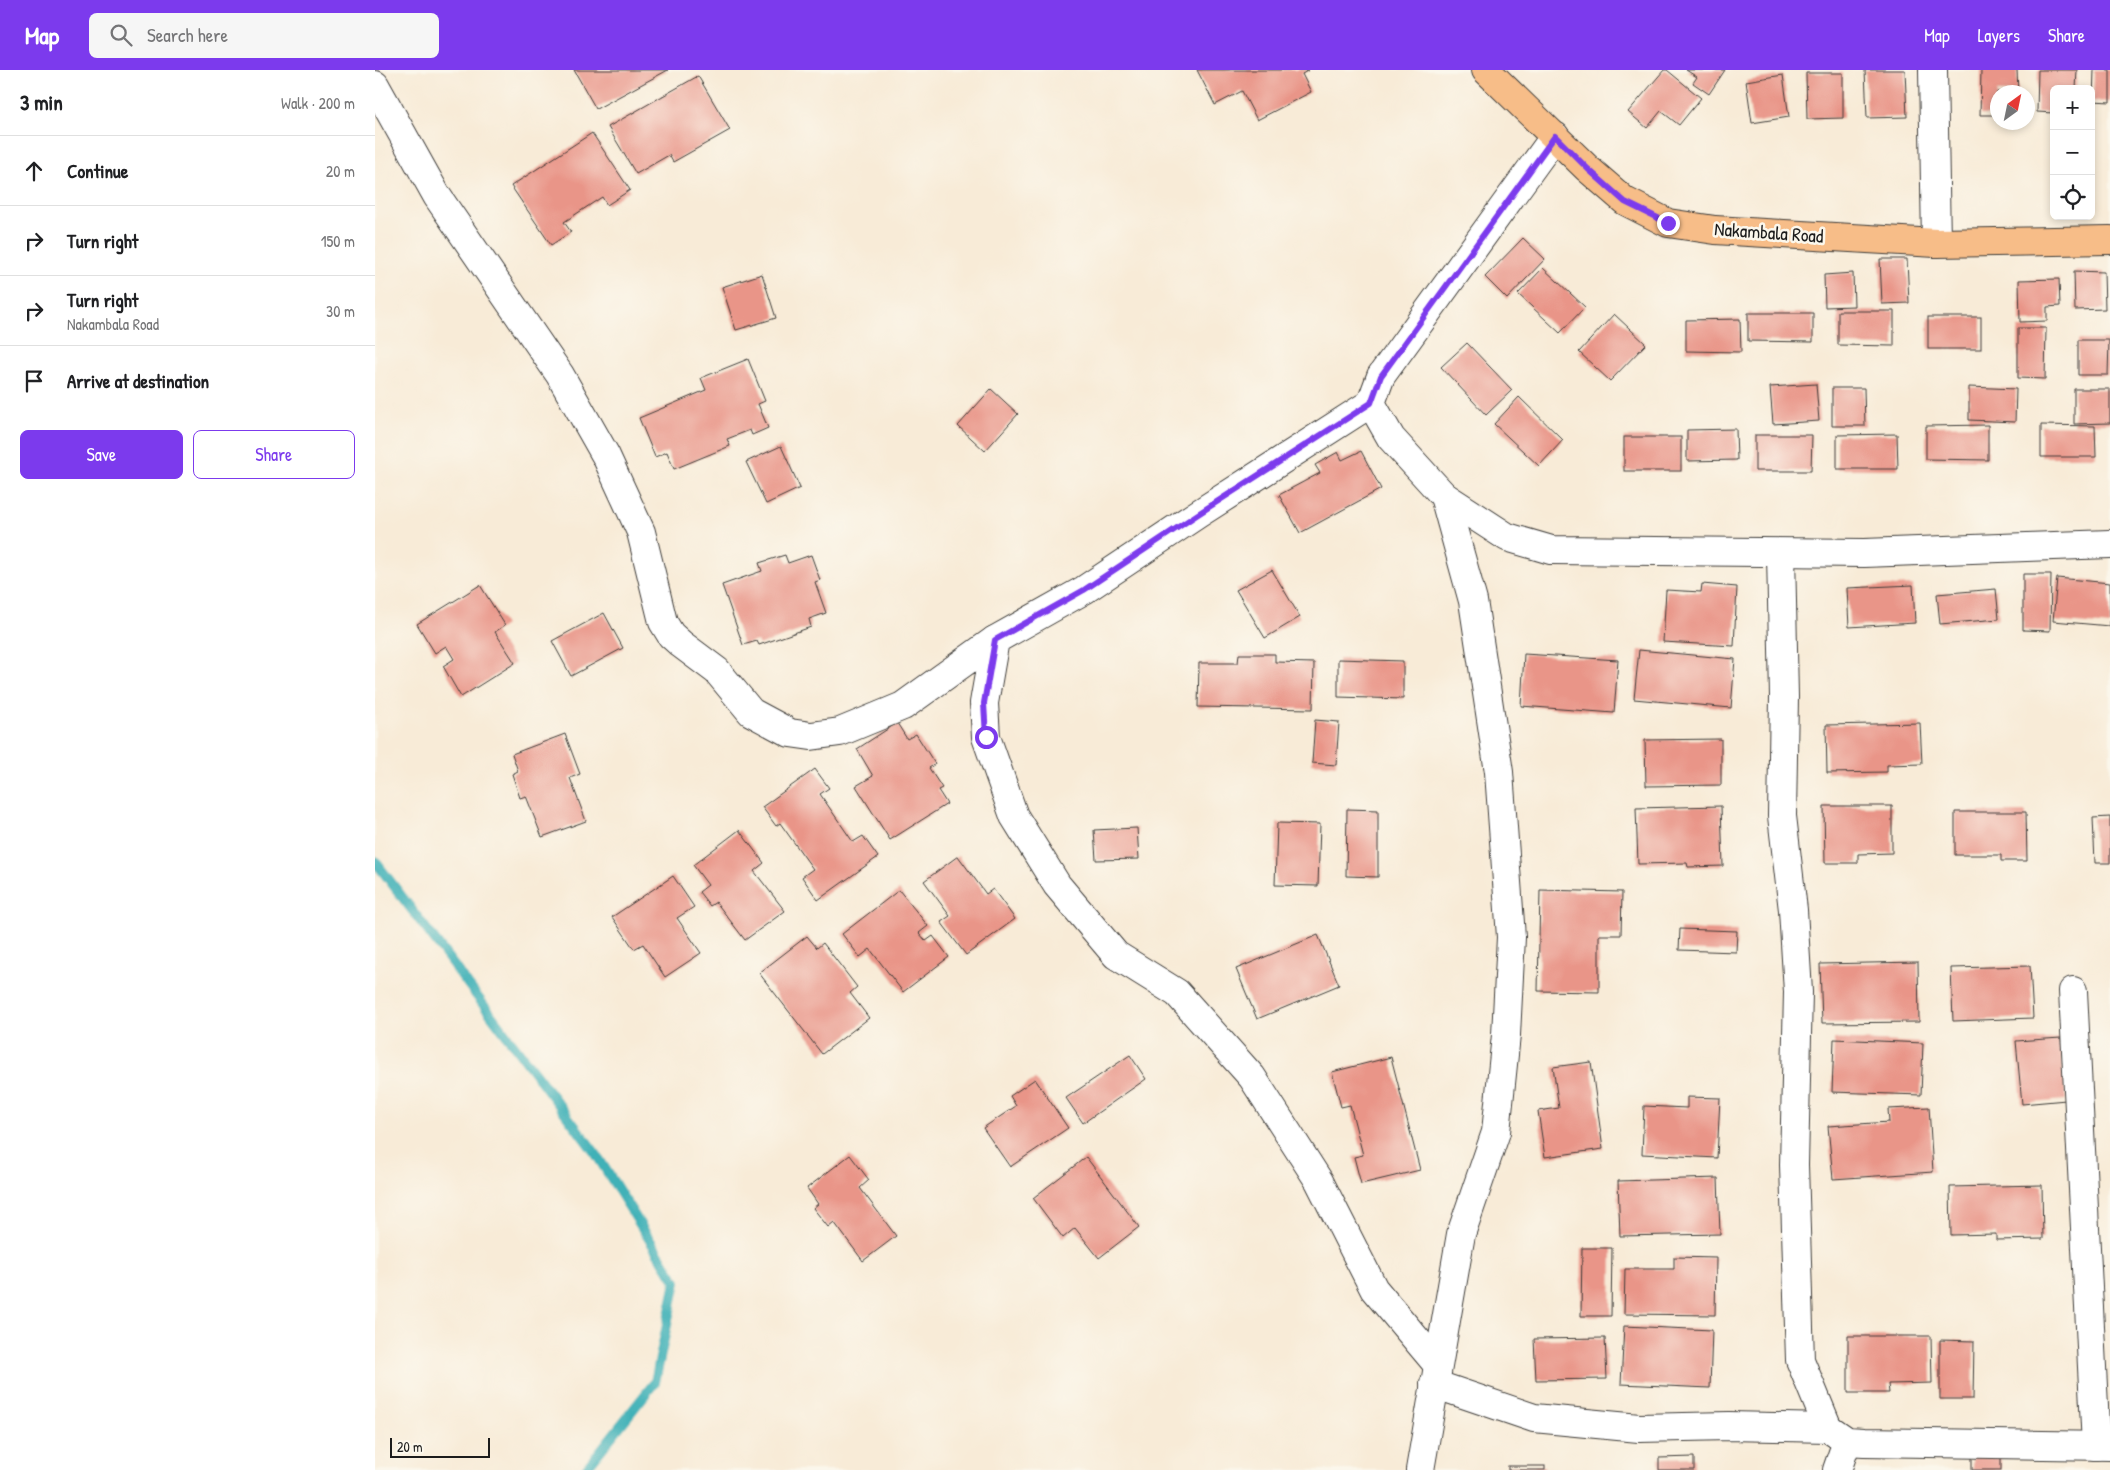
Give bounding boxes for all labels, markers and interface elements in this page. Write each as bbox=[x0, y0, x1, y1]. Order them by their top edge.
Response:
search box bbox=[89, 13, 439, 58]
text: Map bbox=[25, 19, 59, 51]
icon: search bbox=[107, 21, 135, 49]
text: Search here bbox=[147, 22, 228, 48]
text: Map bbox=[1924, 23, 1950, 48]
text: Layers bbox=[1978, 23, 2020, 48]
text: Share bbox=[2048, 23, 2085, 48]
north arrow bbox=[1990, 85, 2035, 130]
map controls bbox=[2050, 85, 2095, 220]
button: + bbox=[2050, 85, 2095, 130]
text: 3 min bbox=[20, 88, 63, 117]
text: Walk · 200 m bbox=[281, 92, 355, 114]
button: − bbox=[2050, 130, 2095, 175]
icon: ahead bbox=[20, 157, 48, 185]
text: Continue bbox=[67, 158, 128, 184]
text: 20 m bbox=[326, 160, 355, 182]
button: locate bbox=[2050, 175, 2095, 220]
route end bbox=[1657, 212, 1680, 235]
street label: Nakambala Road bbox=[1714, 215, 1825, 249]
icon: right bbox=[20, 227, 48, 255]
text: Turn right bbox=[67, 228, 138, 254]
text: 150 m bbox=[321, 230, 355, 252]
text: Turn right bbox=[67, 287, 138, 313]
icon: right bbox=[20, 297, 48, 325]
text: 30 m bbox=[326, 300, 355, 322]
text: Nakambala Road bbox=[67, 313, 159, 335]
icon: arrive bbox=[20, 367, 48, 395]
text: Arrive at destination bbox=[67, 368, 209, 394]
button: Save bbox=[20, 430, 183, 479]
button: Share bbox=[193, 430, 355, 479]
route start bbox=[975, 726, 998, 749]
scale bar bbox=[390, 1435, 490, 1458]
text: 20 m bbox=[397, 1437, 423, 1456]

